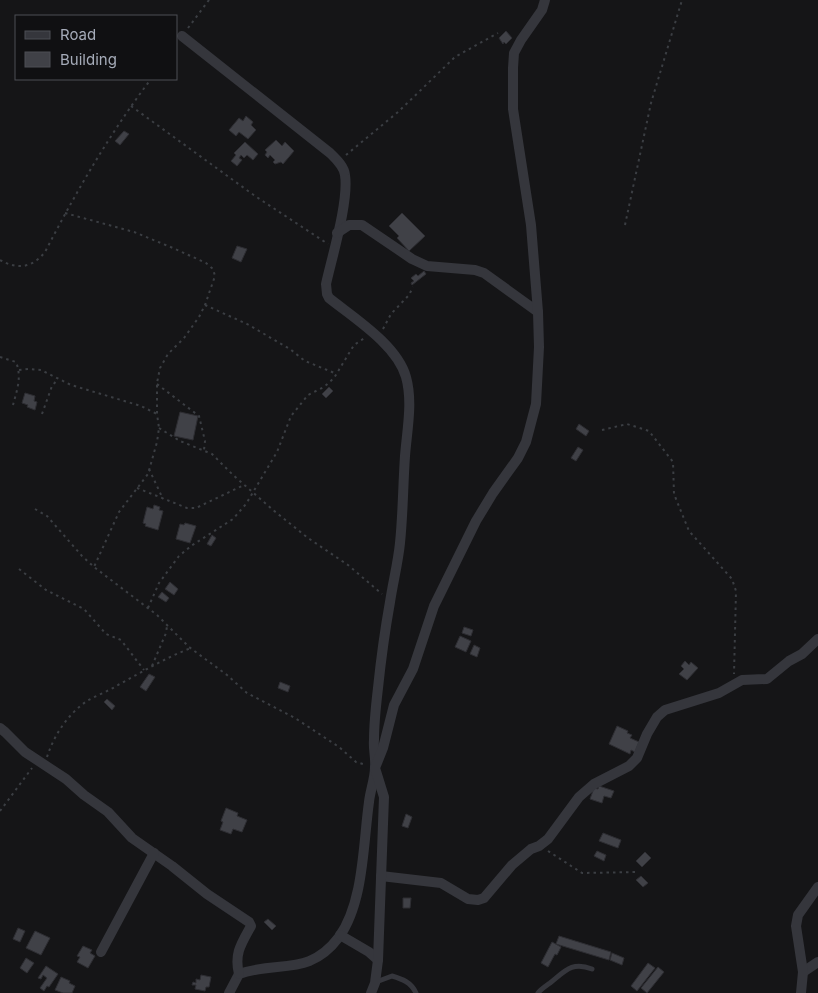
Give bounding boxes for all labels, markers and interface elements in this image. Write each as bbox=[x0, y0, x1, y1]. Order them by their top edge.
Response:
legend bbox=[15, 15, 178, 80]
text: Road bbox=[60, 25, 96, 44]
text: Building bbox=[60, 50, 117, 69]

